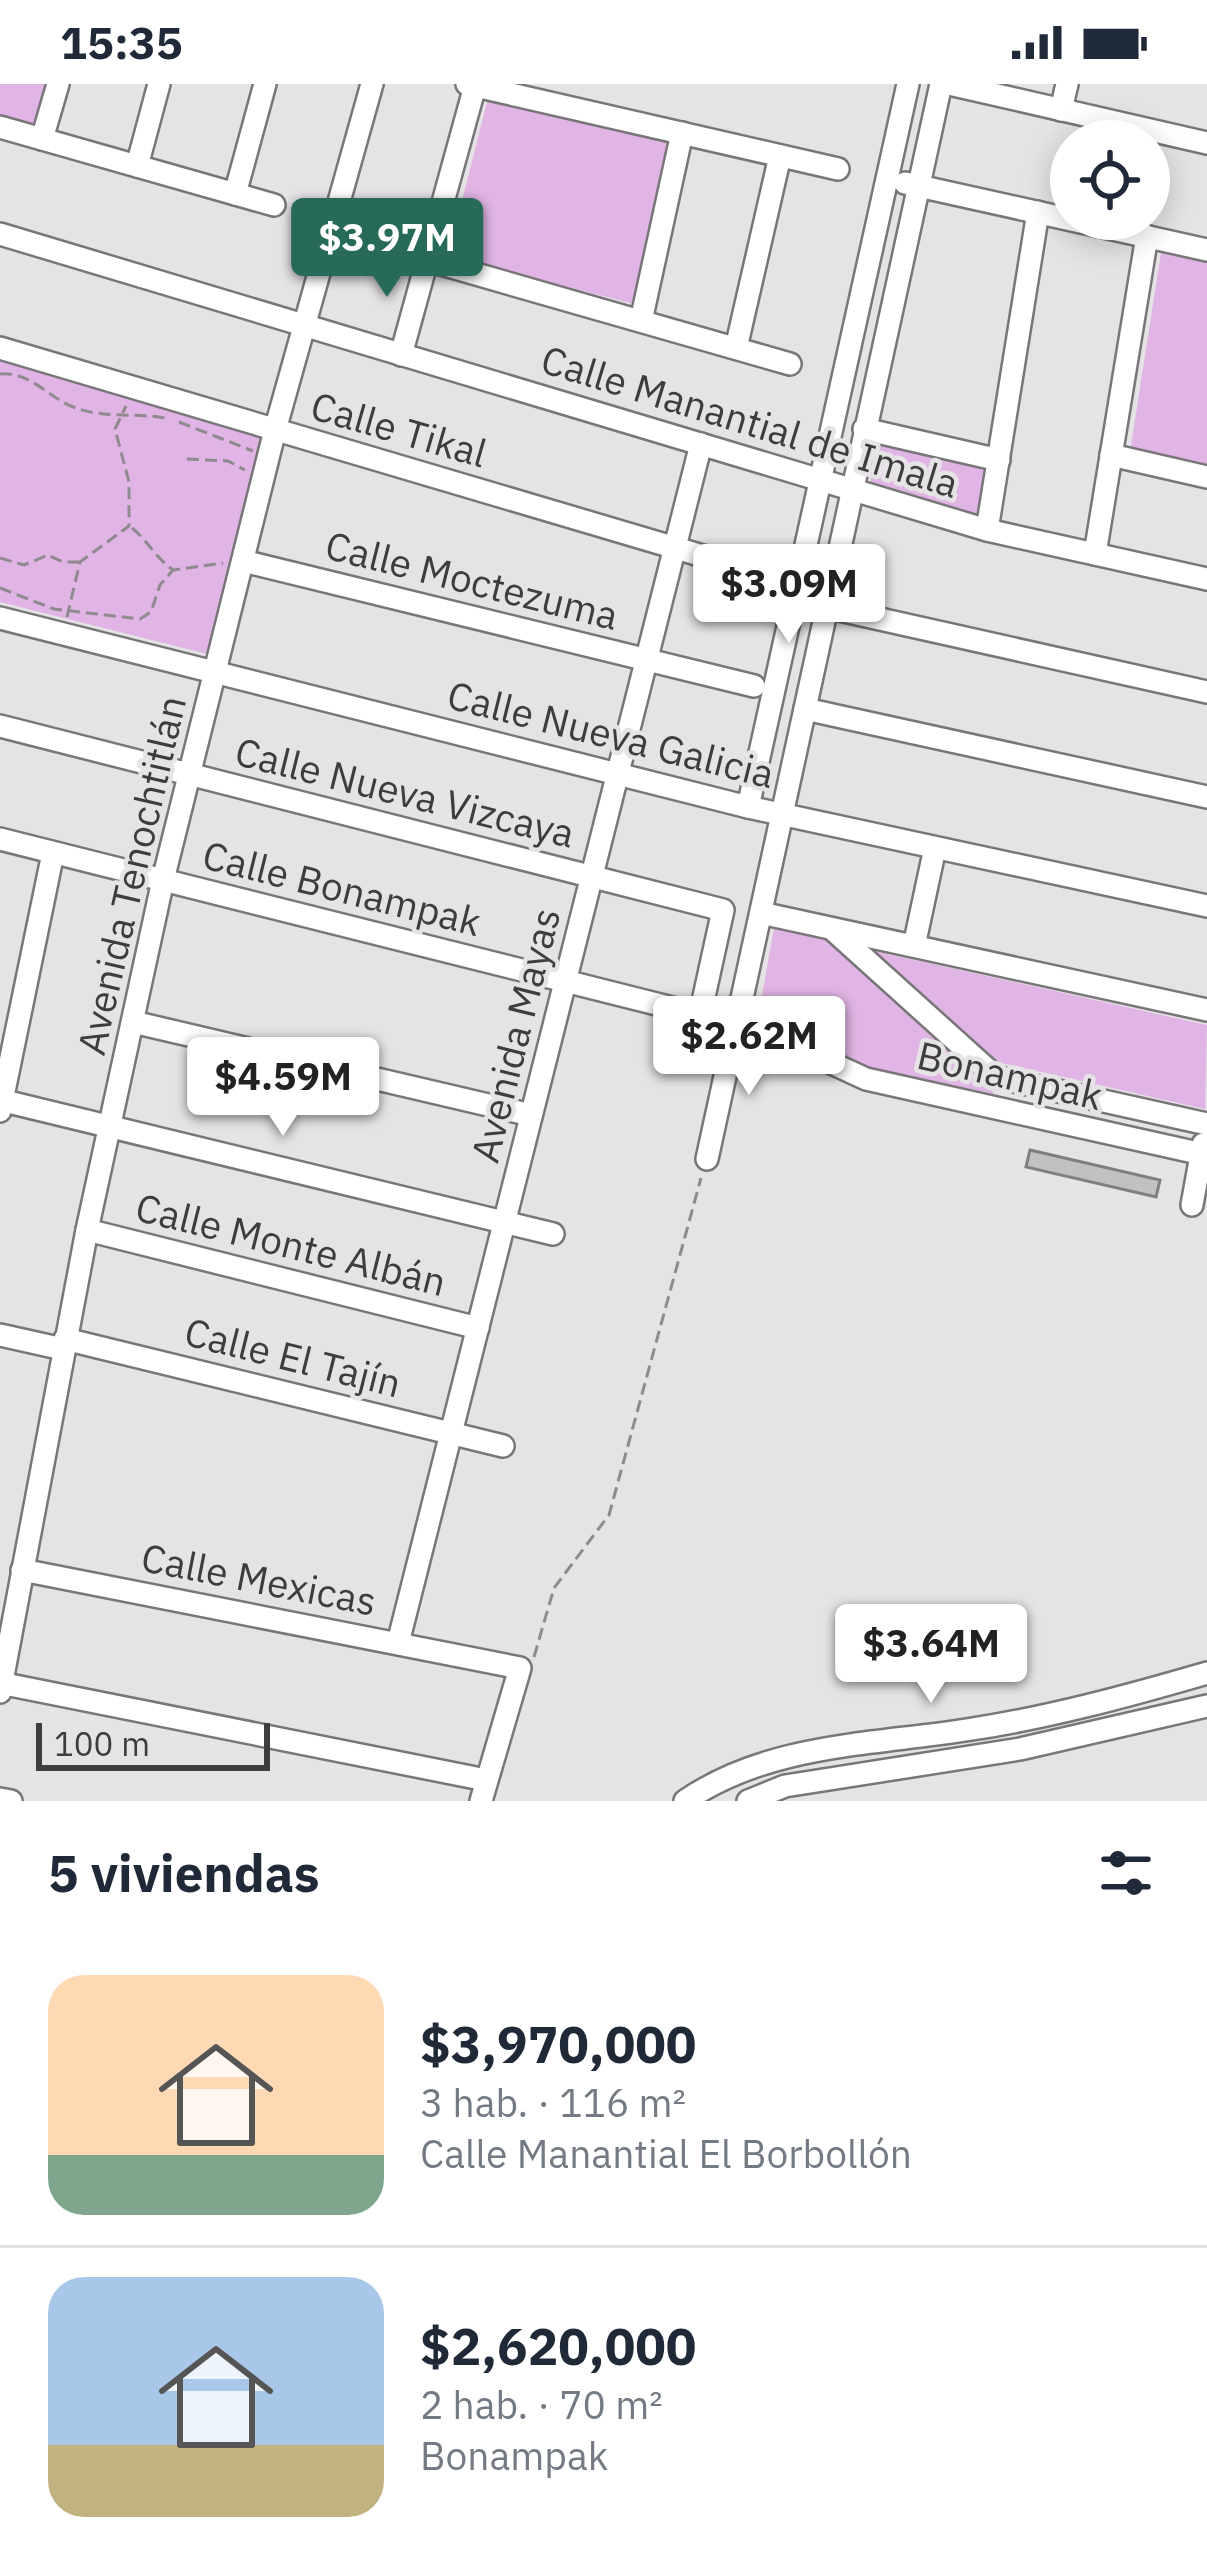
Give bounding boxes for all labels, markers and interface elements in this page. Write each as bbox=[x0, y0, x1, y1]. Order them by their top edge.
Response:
text: 15:35 bbox=[60, 13, 183, 71]
map controls bbox=[1050, 120, 1170, 240]
button: locate bbox=[1050, 120, 1170, 240]
pin: $3.97M bbox=[289, 198, 485, 300]
text: $3.97M bbox=[318, 211, 456, 262]
street label: Calle Manantial de Imala bbox=[535, 333, 965, 509]
street label: Calle Tikal bbox=[305, 380, 493, 478]
street label: Calle Moctezuma bbox=[320, 519, 624, 641]
pin: $3.09M bbox=[691, 544, 887, 646]
text: $3.09M bbox=[720, 557, 858, 608]
street label: Calle Nueva Galicia bbox=[442, 669, 780, 799]
street label: Avenida Tenochtitlán bbox=[65, 691, 197, 1059]
street label: Calle Nueva Vizcaya bbox=[230, 725, 580, 859]
street label: Calle Bonampak bbox=[198, 829, 486, 947]
street label: Avenida Mayas bbox=[459, 903, 571, 1167]
pin: $2.62M bbox=[651, 996, 847, 1098]
text: $2.62M bbox=[680, 1009, 818, 1060]
street label: Bonampak bbox=[913, 1029, 1107, 1121]
pin: $4.59M bbox=[185, 1037, 381, 1139]
text: $4.59M bbox=[214, 1050, 352, 1101]
street label: Calle Monte Albán bbox=[131, 1181, 451, 1307]
street label: Calle El Tajín bbox=[179, 1305, 407, 1409]
street label: Calle Mexicas bbox=[137, 1531, 381, 1627]
pin: $3.64M bbox=[833, 1604, 1029, 1706]
text: $3.64M bbox=[862, 1617, 1000, 1668]
scale bar bbox=[36, 1717, 270, 1770]
text: 100 m bbox=[54, 1722, 150, 1765]
text: 5 viviendas bbox=[48, 1840, 319, 1906]
icon: filters bbox=[1093, 1840, 1159, 1906]
text: $3,970,000 bbox=[420, 2011, 696, 2077]
icon: home bbox=[144, 2023, 288, 2167]
text: 3 hab. · 116 m² bbox=[420, 2077, 686, 2128]
text: Calle Manantial El Borbollón bbox=[420, 2128, 912, 2179]
text: $2,620,000 bbox=[420, 2313, 696, 2379]
icon: home bbox=[144, 2325, 288, 2469]
text: 2 hab. · 70 m² bbox=[420, 2379, 663, 2430]
text: Bonampak bbox=[420, 2430, 608, 2481]

